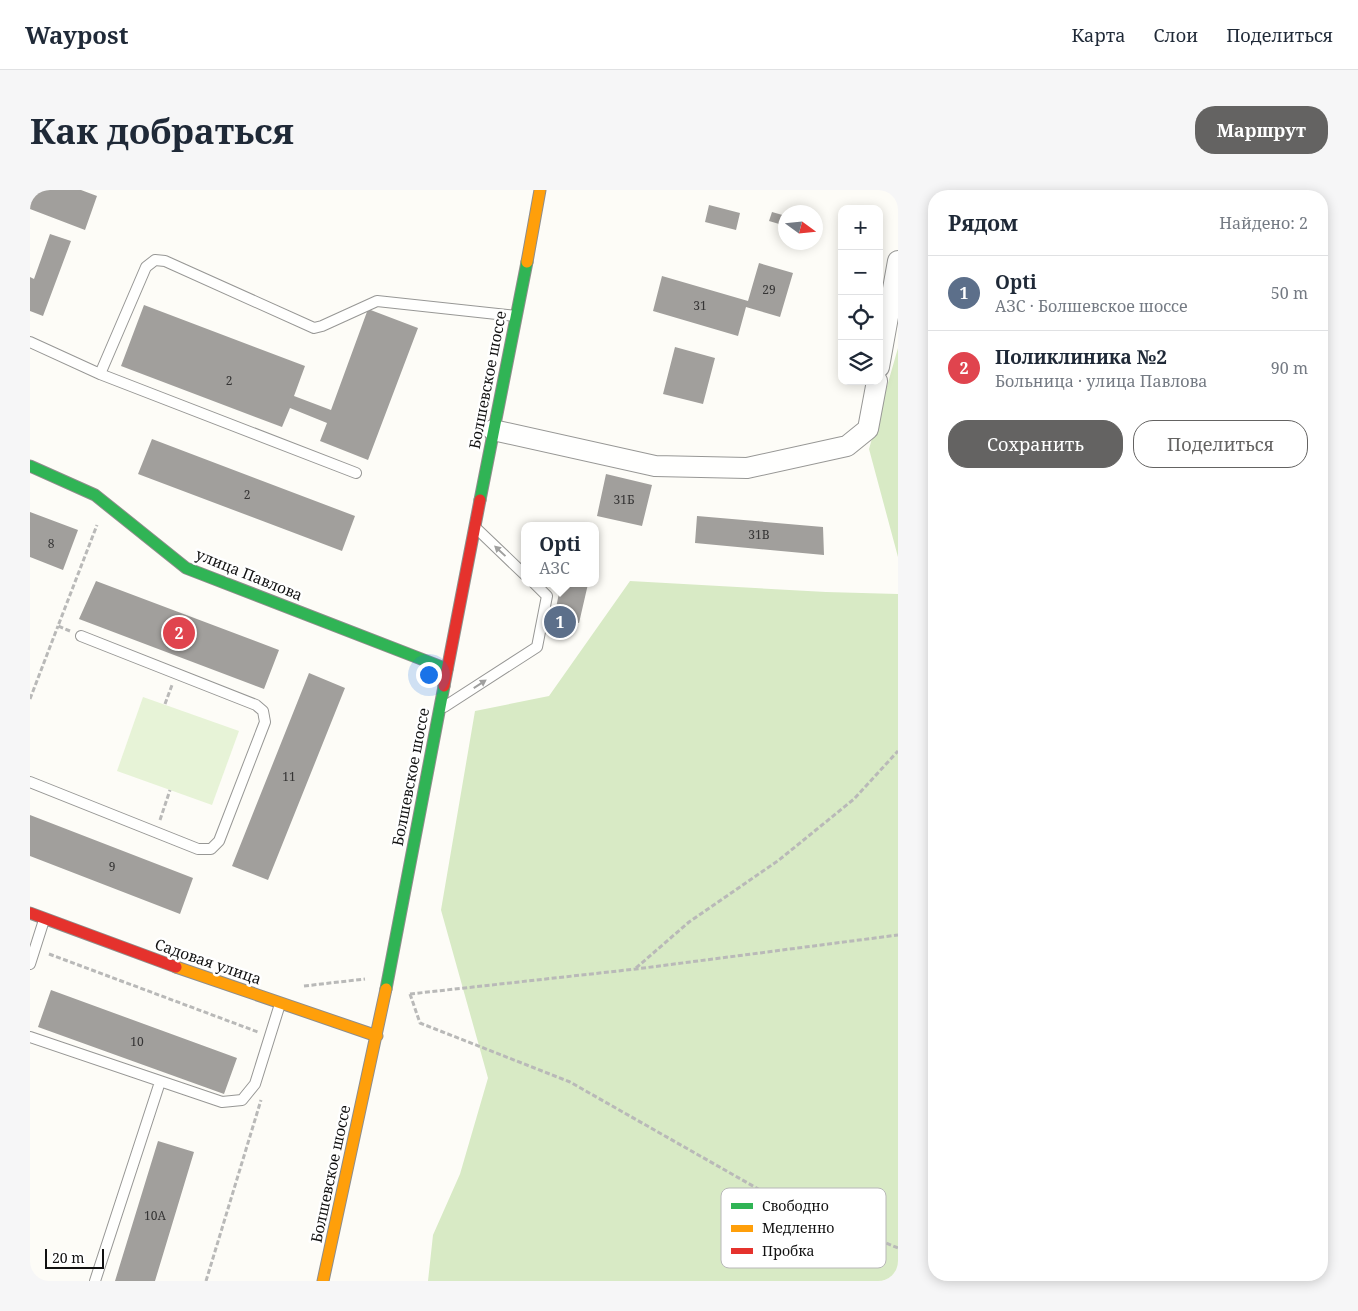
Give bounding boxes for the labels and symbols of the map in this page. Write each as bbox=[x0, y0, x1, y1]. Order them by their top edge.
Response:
north arrow bbox=[778, 205, 823, 250]
house number: 29 bbox=[762, 281, 776, 298]
house number: 31 bbox=[693, 297, 707, 314]
street label: Болшевское шоссе bbox=[464, 309, 510, 451]
house number: 2 bbox=[226, 372, 232, 389]
house number: 2 bbox=[244, 486, 250, 503]
house number: 31Б bbox=[614, 491, 634, 508]
house number: 31В bbox=[748, 526, 770, 543]
house number: 8 bbox=[48, 535, 55, 552]
street label: улица Павлова bbox=[193, 544, 306, 605]
one-way arrow bbox=[494, 545, 506, 557]
pin: 1 bbox=[544, 603, 576, 641]
pin: 2 bbox=[163, 614, 195, 652]
your location bbox=[416, 662, 442, 688]
one-way arrow bbox=[473, 679, 486, 688]
street label: Болшевское шоссе bbox=[387, 706, 433, 848]
house number: 11 bbox=[282, 768, 296, 785]
house number: 9 bbox=[109, 858, 115, 875]
street label: Садовая улица bbox=[152, 933, 264, 989]
house number: 10 bbox=[130, 1033, 144, 1050]
street label: Болшевское шоссе bbox=[306, 1103, 354, 1244]
legend bbox=[721, 1188, 886, 1268]
text: Свободно bbox=[762, 1196, 829, 1215]
house number: 10А bbox=[144, 1207, 166, 1224]
text: Медленно bbox=[762, 1218, 834, 1237]
text: Пробка bbox=[762, 1241, 814, 1260]
scale bar bbox=[45, 1246, 104, 1269]

